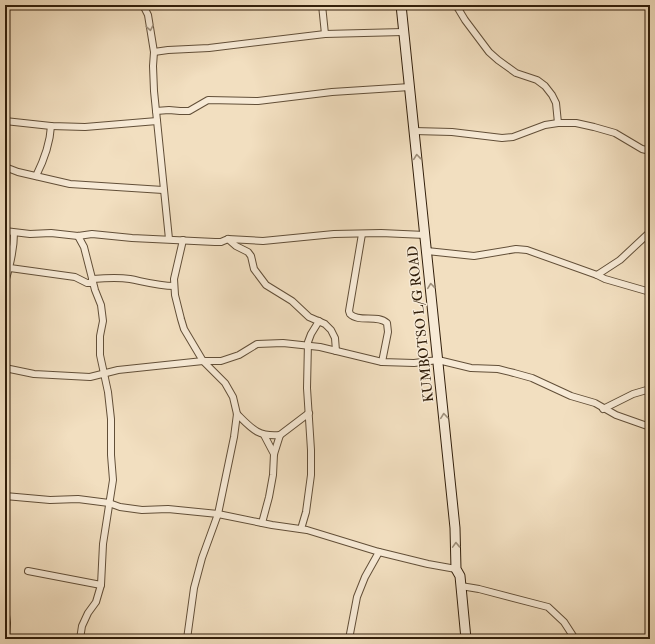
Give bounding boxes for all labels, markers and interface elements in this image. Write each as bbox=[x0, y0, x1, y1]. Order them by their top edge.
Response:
one-way arrow bbox=[145, 25, 154, 31]
one-way arrow bbox=[413, 154, 422, 160]
street label: KUMBOTSO L/G ROAD bbox=[404, 245, 437, 403]
one-way arrow bbox=[427, 283, 436, 289]
one-way arrow bbox=[440, 413, 449, 419]
one-way arrow bbox=[451, 542, 460, 548]

